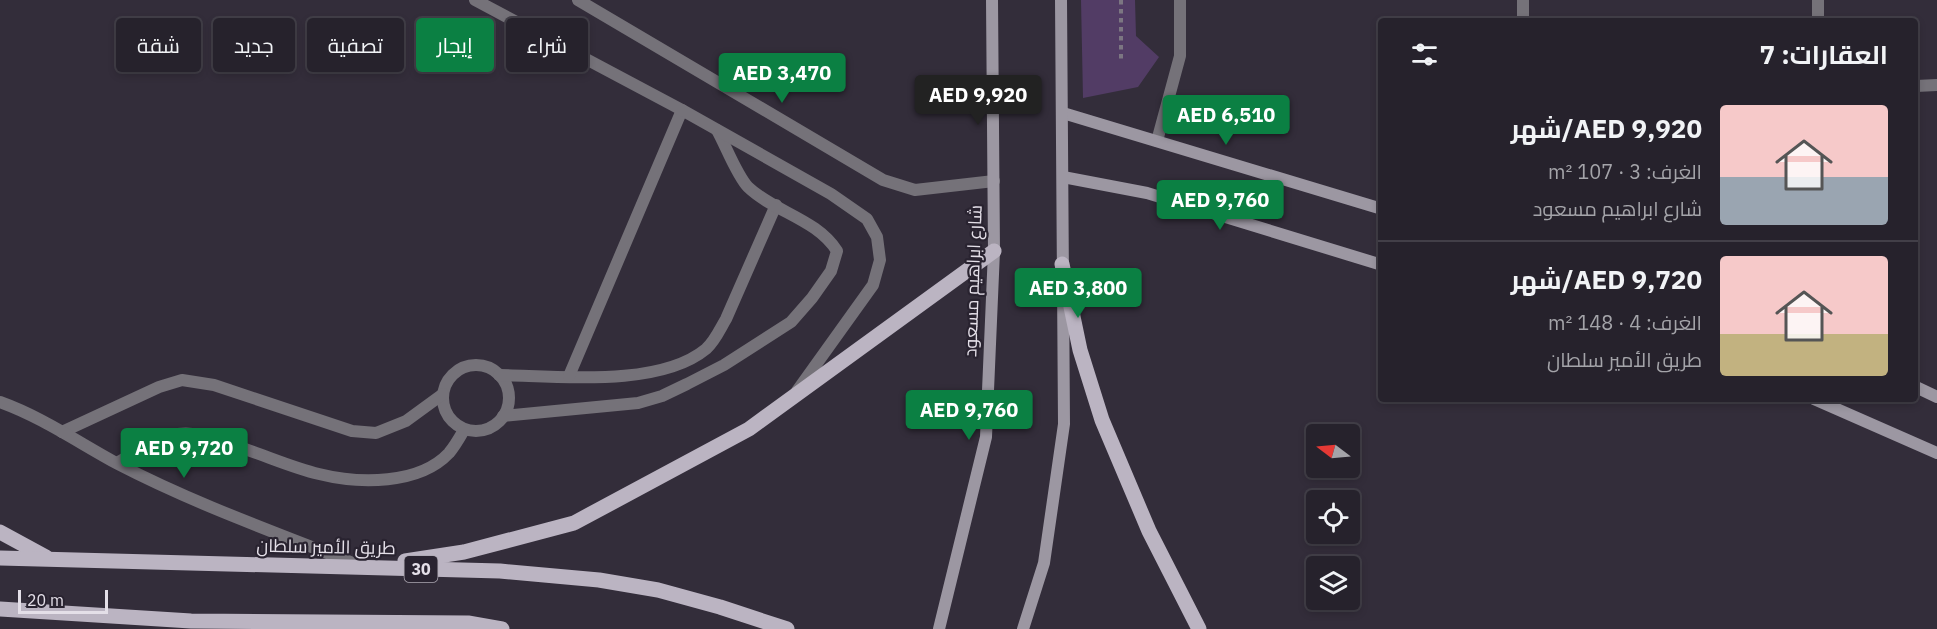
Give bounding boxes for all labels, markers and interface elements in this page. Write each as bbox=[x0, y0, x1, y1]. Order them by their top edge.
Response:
chip: شقة bbox=[116, 18, 201, 72]
chip: جديد bbox=[213, 18, 295, 72]
chip: تصفية bbox=[307, 18, 404, 72]
chip: إيجار bbox=[416, 18, 494, 72]
chip: شراء bbox=[506, 18, 588, 72]
text: العقارات: 7 bbox=[1760, 37, 1888, 71]
icon: filters bbox=[1408, 38, 1441, 71]
pin: AED 3,470 bbox=[713, 53, 851, 104]
text: AED 3,470 bbox=[733, 59, 831, 86]
pin: AED 9,920 bbox=[909, 75, 1047, 126]
text: AED 9,920 bbox=[929, 81, 1027, 108]
pin: AED 6,510 bbox=[1157, 95, 1295, 146]
text: AED 6,510 bbox=[1177, 101, 1275, 128]
text: AED 9,920/شهر bbox=[1511, 111, 1702, 145]
icon: home bbox=[1768, 129, 1840, 201]
text: الغرف: 3 · 107 m² bbox=[1548, 158, 1702, 185]
pin: AED 9,760 bbox=[1151, 180, 1289, 231]
text: AED 9,760 bbox=[1171, 186, 1269, 213]
text: شارع ابراهيم مسعود bbox=[1533, 195, 1702, 222]
street label: شارع ابراهيم مسعود bbox=[958, 204, 988, 358]
text: AED 9,720/شهر bbox=[1511, 262, 1702, 296]
pin: AED 3,800 bbox=[1009, 268, 1147, 319]
text: AED 3,800 bbox=[1029, 274, 1127, 301]
icon: home bbox=[1768, 280, 1840, 352]
text: الغرف: 4 · 148 m² bbox=[1548, 309, 1702, 336]
text: طريق الأمير سلطان bbox=[1547, 346, 1702, 373]
pin: AED 9,760 bbox=[900, 390, 1038, 441]
text: AED 9,760 bbox=[920, 396, 1018, 423]
north arrow bbox=[1306, 424, 1360, 478]
map controls bbox=[1306, 424, 1360, 610]
pin: AED 9,720 bbox=[115, 428, 253, 479]
text: AED 9,720 bbox=[135, 434, 233, 461]
button: locate bbox=[1306, 490, 1360, 544]
street label: طريق الأمير سلطان bbox=[256, 534, 396, 560]
road number: 30 bbox=[404, 556, 438, 582]
button: layers bbox=[1306, 556, 1360, 610]
scale bar bbox=[18, 587, 108, 614]
text: 20 m bbox=[27, 590, 64, 610]

